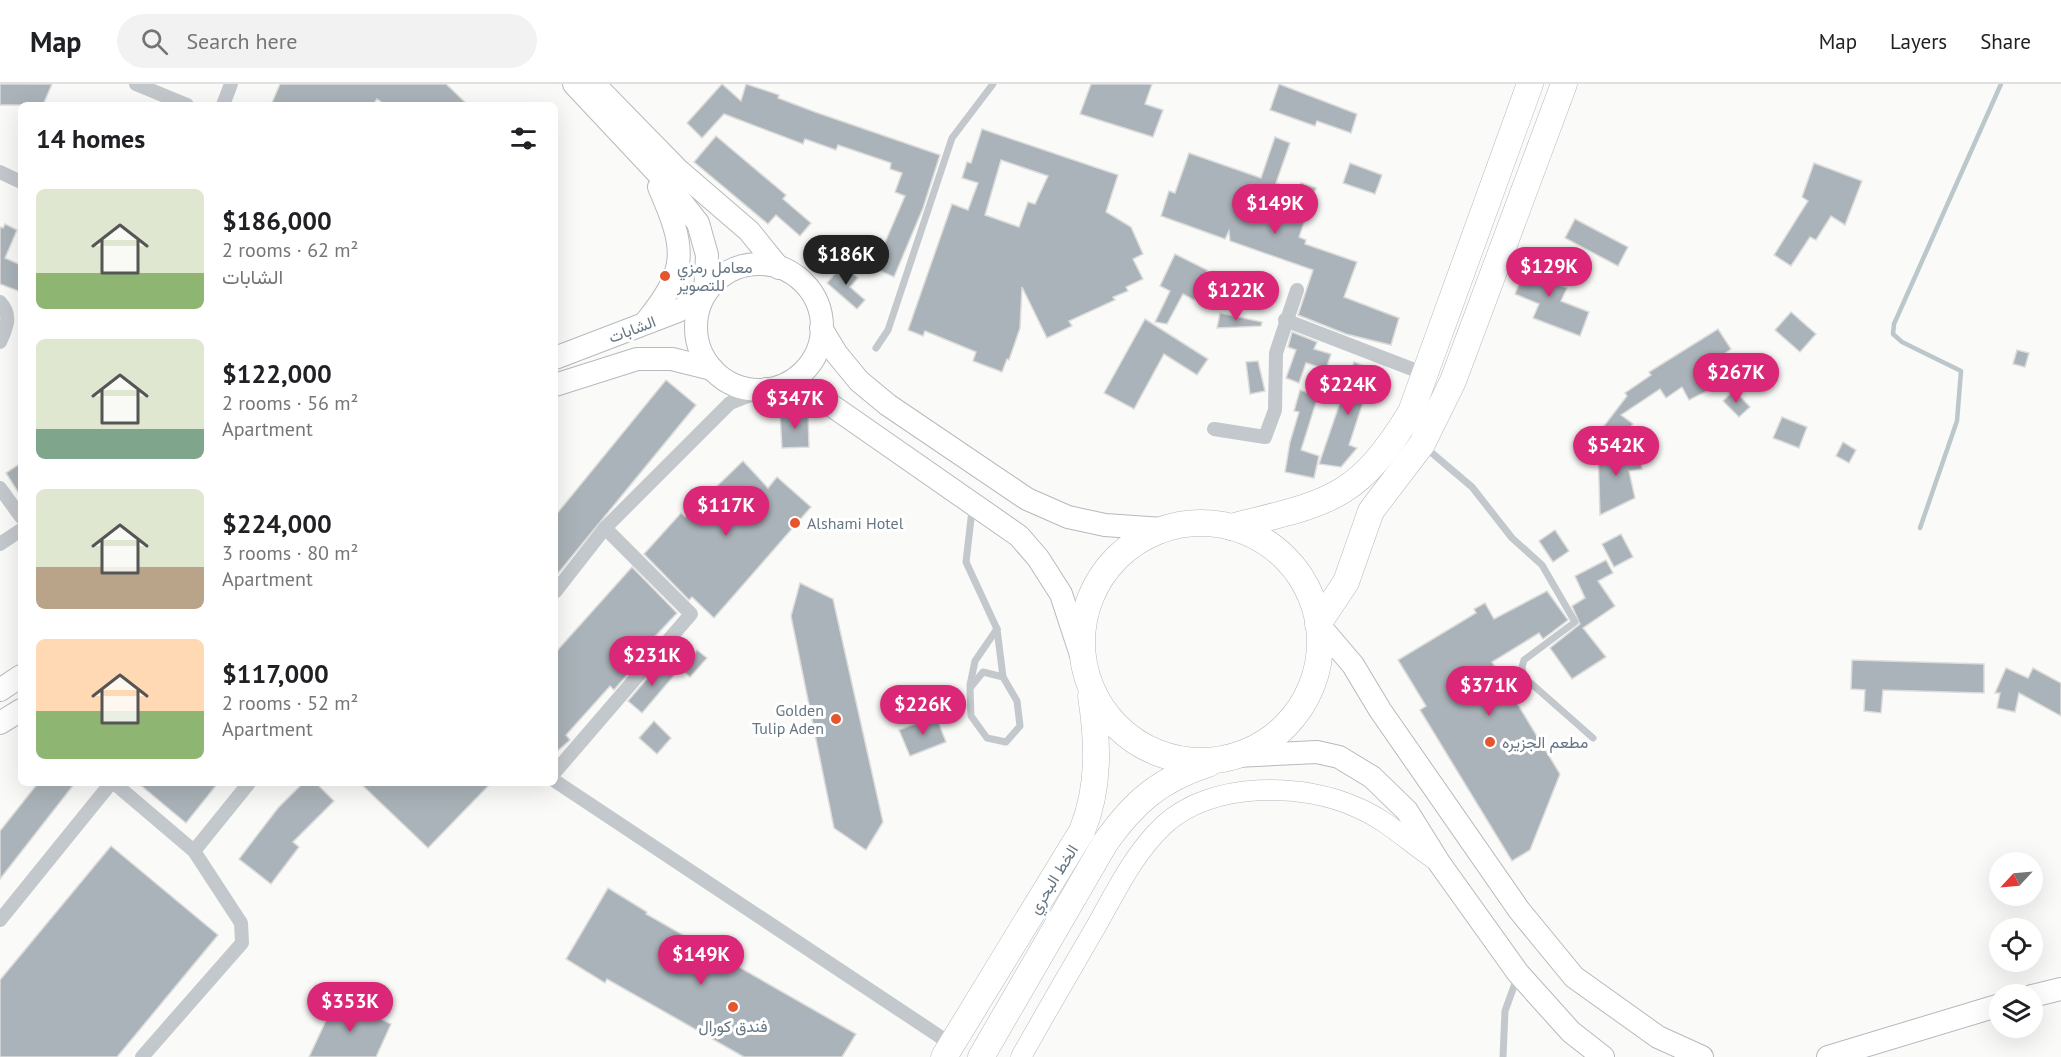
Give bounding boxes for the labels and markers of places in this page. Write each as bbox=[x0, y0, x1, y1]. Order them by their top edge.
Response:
pin: $149K bbox=[1233, 184, 1317, 235]
pin: $186K bbox=[804, 235, 888, 286]
pin: $129K bbox=[1507, 247, 1591, 298]
place label: معامل رمزي للتصوير bbox=[676, 257, 753, 296]
marker: معامل رمزي للتصوير bbox=[658, 269, 672, 283]
pin: $122K bbox=[1194, 271, 1278, 322]
pin: $267K bbox=[1694, 353, 1778, 404]
pin: $224K bbox=[1306, 365, 1390, 416]
pin: $347K bbox=[753, 379, 837, 430]
pin: $542K bbox=[1574, 426, 1658, 477]
pin: $117K bbox=[684, 486, 768, 537]
place label: Alshami Hotel bbox=[807, 513, 904, 533]
marker: Alshami Hotel bbox=[788, 516, 802, 530]
pin: $231K bbox=[610, 636, 694, 687]
pin: $371K bbox=[1447, 666, 1531, 717]
pin: $226K bbox=[881, 685, 965, 736]
place label: Golden Tulip Aden bbox=[752, 700, 824, 738]
marker: Golden Tulip Aden bbox=[829, 712, 843, 726]
place label: مطعم الجزيره bbox=[1502, 732, 1588, 753]
marker: مطعم الجزيره bbox=[1483, 735, 1497, 749]
pin: $149K bbox=[659, 935, 743, 986]
pin: $353K bbox=[308, 982, 392, 1033]
marker: فندق كورال bbox=[726, 1000, 740, 1014]
place label: فندق كورال bbox=[698, 1016, 768, 1037]

